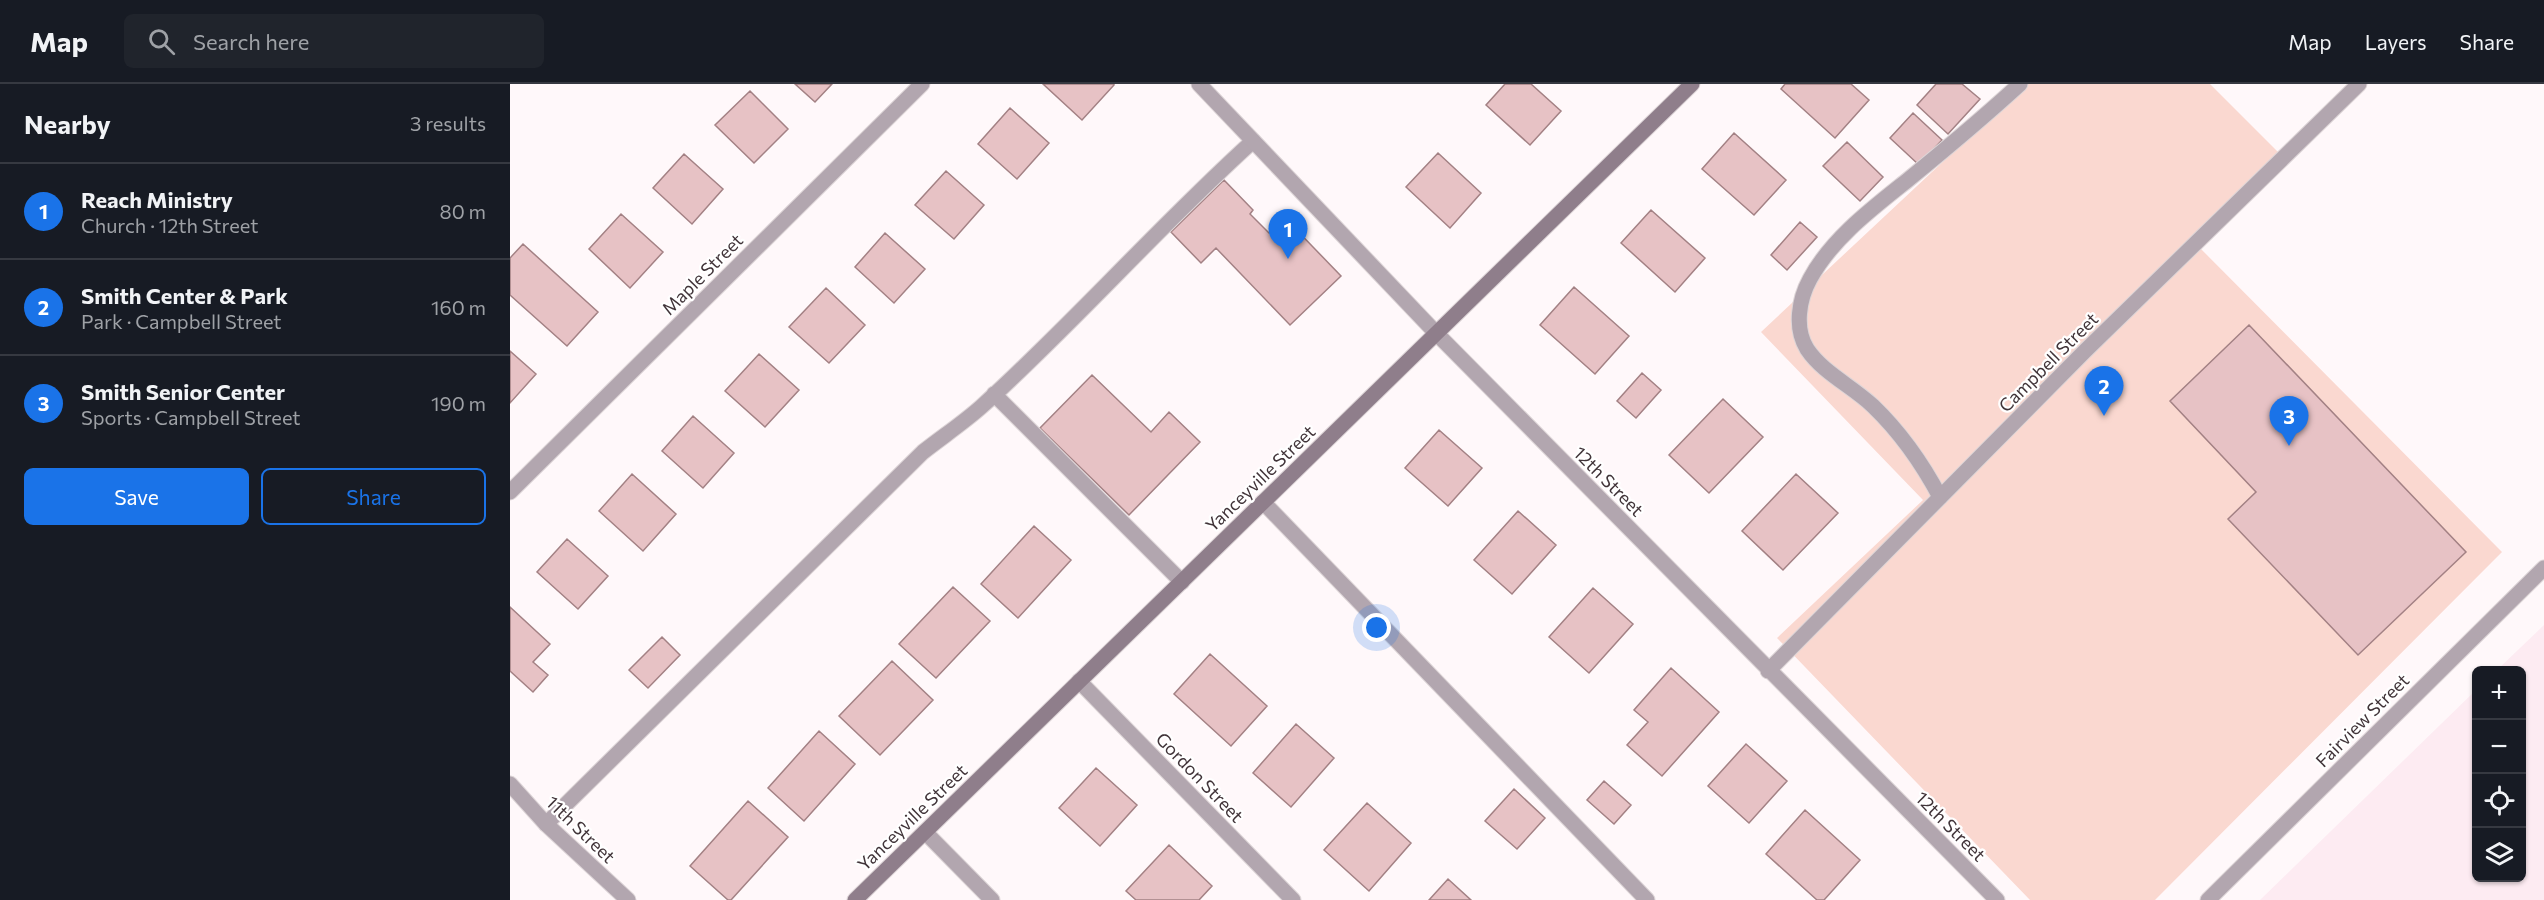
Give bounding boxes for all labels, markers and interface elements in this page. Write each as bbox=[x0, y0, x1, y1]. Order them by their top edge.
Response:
search box bbox=[124, 14, 544, 68]
text: Map bbox=[30, 24, 88, 58]
icon: search bbox=[145, 25, 178, 58]
text: Search here bbox=[193, 28, 309, 55]
text: Map bbox=[2288, 29, 2332, 54]
text: Layers bbox=[2365, 29, 2427, 54]
text: Share bbox=[2460, 29, 2514, 54]
text: Nearby bbox=[24, 108, 111, 139]
text: 3 results bbox=[410, 111, 486, 135]
text: Reach Ministry bbox=[81, 186, 233, 213]
text: 1 bbox=[39, 199, 48, 223]
text: 80 m bbox=[440, 199, 486, 223]
pin: 1 bbox=[1268, 210, 1308, 259]
text: Church · 12th Street bbox=[81, 213, 258, 237]
street label: Maple Street bbox=[657, 229, 747, 319]
text: Smith Center & Park bbox=[81, 282, 288, 309]
text: 2 bbox=[38, 295, 49, 319]
text: 160 m bbox=[431, 295, 486, 319]
street label: Campbell Street bbox=[1994, 308, 2102, 416]
text: Park · Campbell Street bbox=[81, 309, 282, 333]
pin: 2 bbox=[2084, 366, 2124, 416]
text: Smith Senior Center bbox=[81, 378, 285, 405]
text: 3 bbox=[38, 391, 49, 415]
text: 190 m bbox=[431, 391, 486, 415]
pin: 3 bbox=[2270, 396, 2308, 446]
text: Sports · Campbell Street bbox=[81, 405, 301, 429]
street label: Yanceyville Street bbox=[1201, 420, 1319, 536]
street label: 12th Street bbox=[1570, 442, 1648, 520]
button: Save bbox=[24, 468, 249, 525]
button: Share bbox=[261, 468, 486, 525]
your location bbox=[1362, 613, 1391, 642]
map controls bbox=[2472, 666, 2526, 882]
button: + bbox=[2472, 666, 2526, 720]
street label: Fairview Street bbox=[2311, 669, 2413, 771]
button: − bbox=[2472, 720, 2526, 774]
street label: Gordon Street bbox=[1152, 727, 1248, 827]
street label: Yanceyville Street bbox=[853, 759, 971, 875]
button: locate bbox=[2472, 774, 2526, 828]
street label: 12th Street bbox=[1912, 787, 1990, 865]
street label: 11th Street bbox=[542, 791, 620, 867]
button: layers bbox=[2472, 828, 2526, 882]

